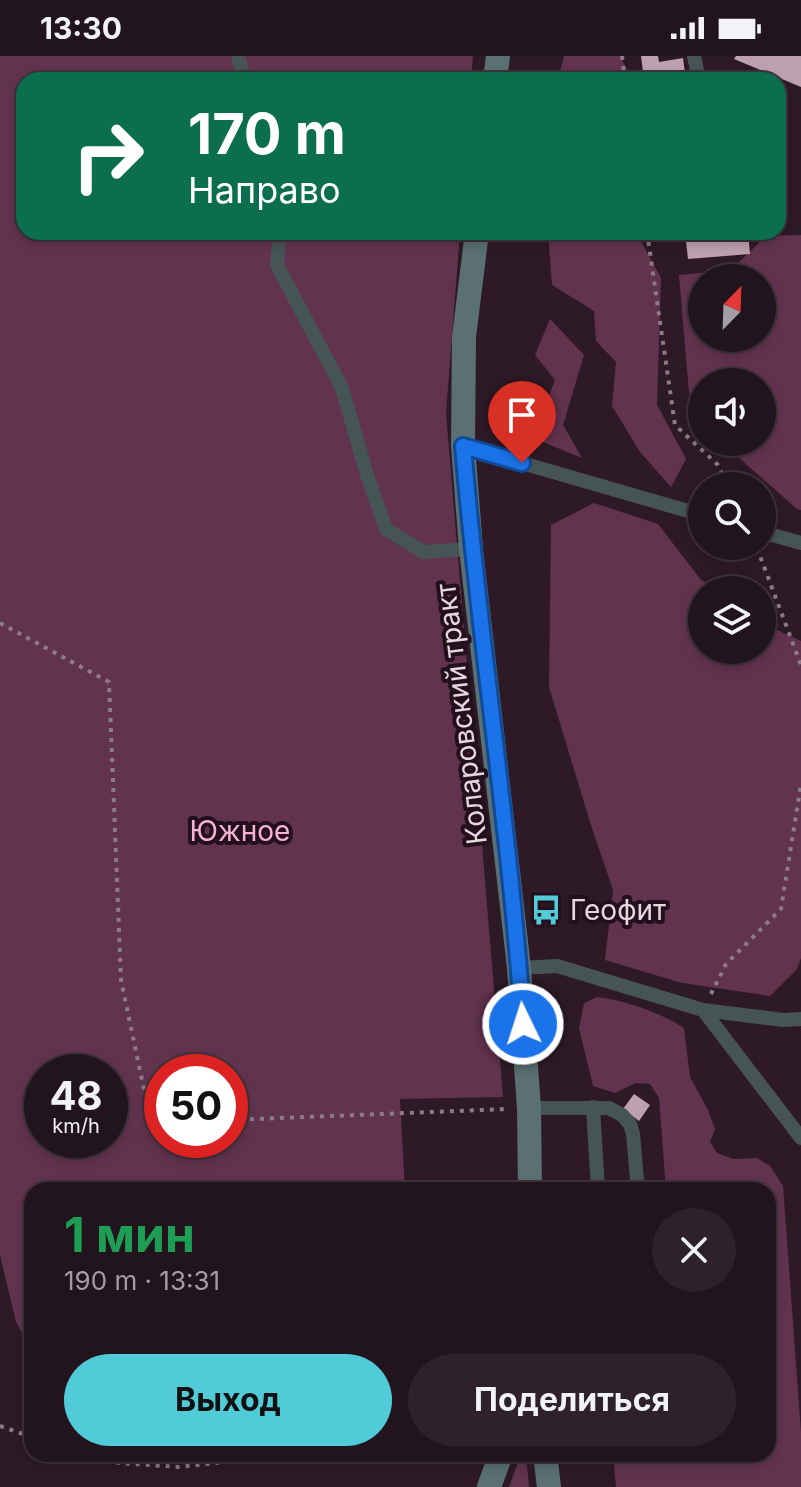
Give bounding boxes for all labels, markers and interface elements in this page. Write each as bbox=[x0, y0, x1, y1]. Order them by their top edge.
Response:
text: 13:30 bbox=[40, 10, 122, 46]
text: 170 m bbox=[188, 100, 346, 168]
icon: right bbox=[56, 104, 160, 208]
text: Направо bbox=[188, 168, 341, 212]
north arrow bbox=[688, 264, 776, 352]
map controls bbox=[688, 264, 776, 664]
button: sound bbox=[688, 368, 776, 456]
pin bbox=[488, 381, 556, 463]
icon: arrive bbox=[500, 393, 544, 437]
button: search bbox=[688, 472, 776, 560]
button: layers bbox=[688, 576, 776, 664]
street label: Коларовский тракт bbox=[428, 581, 494, 847]
park label: Южное bbox=[190, 814, 290, 848]
bus stop icon: Геофит bbox=[529, 893, 563, 927]
place label: Геофит bbox=[570, 893, 666, 927]
position arrow bbox=[481, 982, 565, 1066]
speed limit sign: 50 bbox=[144, 1054, 248, 1158]
text: 48 bbox=[49, 1071, 103, 1120]
text: km/h bbox=[52, 1114, 100, 1138]
text: 1 мин bbox=[64, 1205, 195, 1264]
button: close bbox=[652, 1208, 736, 1292]
text: 190 m · 13:31 bbox=[64, 1265, 220, 1296]
button: Выход bbox=[64, 1354, 392, 1446]
button: Поделиться bbox=[408, 1354, 736, 1446]

